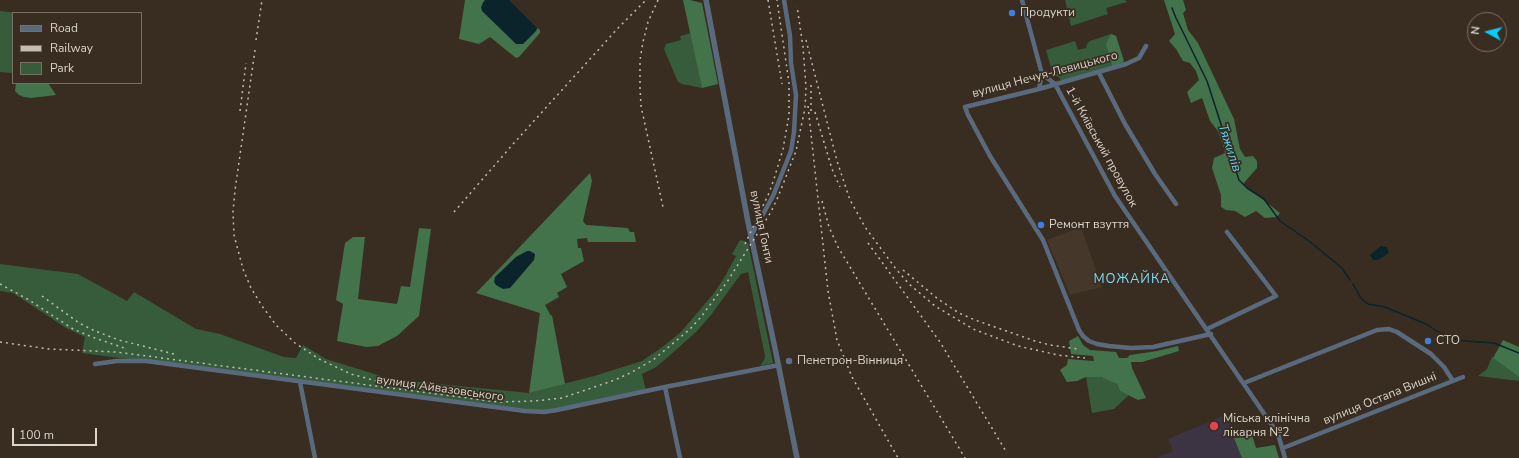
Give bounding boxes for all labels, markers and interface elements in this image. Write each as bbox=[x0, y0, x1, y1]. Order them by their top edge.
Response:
place label: Продукти bbox=[1020, 6, 1075, 20]
marker: Продукти bbox=[1007, 8, 1017, 18]
legend bbox=[12, 12, 142, 84]
north arrow bbox=[1467, 12, 1507, 52]
text: Road bbox=[50, 20, 78, 36]
text: N bbox=[1468, 26, 1484, 36]
text: Railway bbox=[50, 40, 93, 56]
street label: вулиця Нечуя-Левицького bbox=[971, 49, 1119, 101]
text: Park bbox=[50, 60, 74, 76]
street label: 1-й Київський провулок bbox=[1062, 84, 1140, 210]
water label: Тяжилів bbox=[1214, 122, 1244, 174]
street label: вулиця Гонти bbox=[746, 189, 776, 265]
place label: Ремонт взуття bbox=[1049, 218, 1129, 232]
marker: Ремонт взуття bbox=[1036, 220, 1046, 230]
district label: МОЖАЙКА bbox=[1093, 272, 1171, 288]
place label: СТО bbox=[1436, 334, 1460, 348]
marker: СТО bbox=[1423, 336, 1433, 346]
place label: Пенетрон-Вінниця bbox=[797, 354, 903, 368]
marker: Пенетрон-Вінниця bbox=[784, 356, 794, 366]
street label: вулиця Остапа Вишні bbox=[1321, 370, 1439, 428]
street label: вулиця Айвазовського bbox=[375, 373, 505, 405]
place label: Міська клінічна лікарня №2 bbox=[1223, 412, 1310, 440]
scale bar bbox=[14, 420, 99, 446]
marker: Міська клінічна лікарня №2 bbox=[1208, 420, 1220, 432]
text: 100 m bbox=[19, 427, 54, 443]

